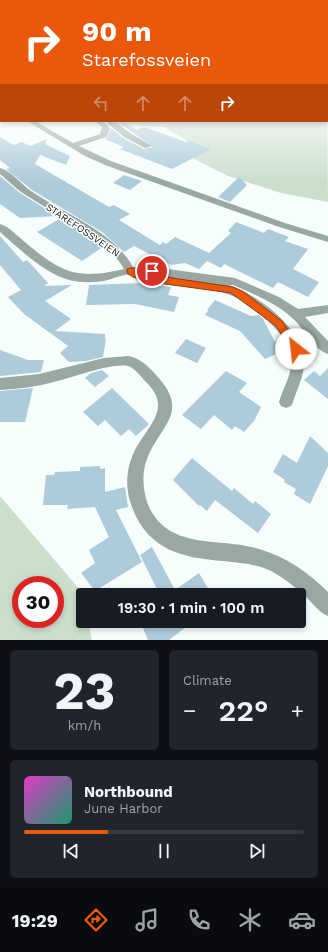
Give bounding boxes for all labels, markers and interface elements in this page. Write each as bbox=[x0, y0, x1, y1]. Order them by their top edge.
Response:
text: 90 m bbox=[82, 15, 152, 48]
icon: right bbox=[16, 16, 68, 68]
text: Starefossveien bbox=[82, 49, 211, 70]
icon: left bbox=[90, 92, 112, 114]
icon: ahead bbox=[132, 92, 154, 114]
icon: ahead bbox=[174, 92, 196, 114]
icon: right bbox=[216, 92, 238, 114]
street label: STAREFOSSVEIEN bbox=[44, 201, 122, 259]
pin bbox=[135, 254, 169, 288]
icon: arrive bbox=[141, 260, 163, 282]
position arrow bbox=[275, 328, 317, 370]
speed limit sign: 30 bbox=[12, 576, 64, 628]
text: 19:30 · 1 min · 100 m bbox=[118, 599, 264, 617]
text: 23 bbox=[54, 661, 115, 722]
text: Climate bbox=[183, 673, 232, 688]
text: 22° bbox=[219, 693, 268, 728]
text: − bbox=[183, 698, 196, 723]
text: + bbox=[291, 698, 304, 723]
text: km/h bbox=[68, 718, 101, 733]
text: Northbound bbox=[84, 783, 173, 801]
text: June Harbor bbox=[84, 801, 163, 816]
icon: previous bbox=[60, 840, 82, 862]
icon: pause bbox=[153, 840, 175, 862]
icon: next bbox=[246, 840, 268, 862]
icon: directions bbox=[82, 906, 110, 934]
icon: music bbox=[133, 906, 161, 934]
icon: phone bbox=[185, 906, 213, 934]
icon: climate bbox=[236, 906, 264, 934]
icon: car bbox=[288, 906, 316, 934]
text: 19:29 bbox=[12, 910, 58, 931]

